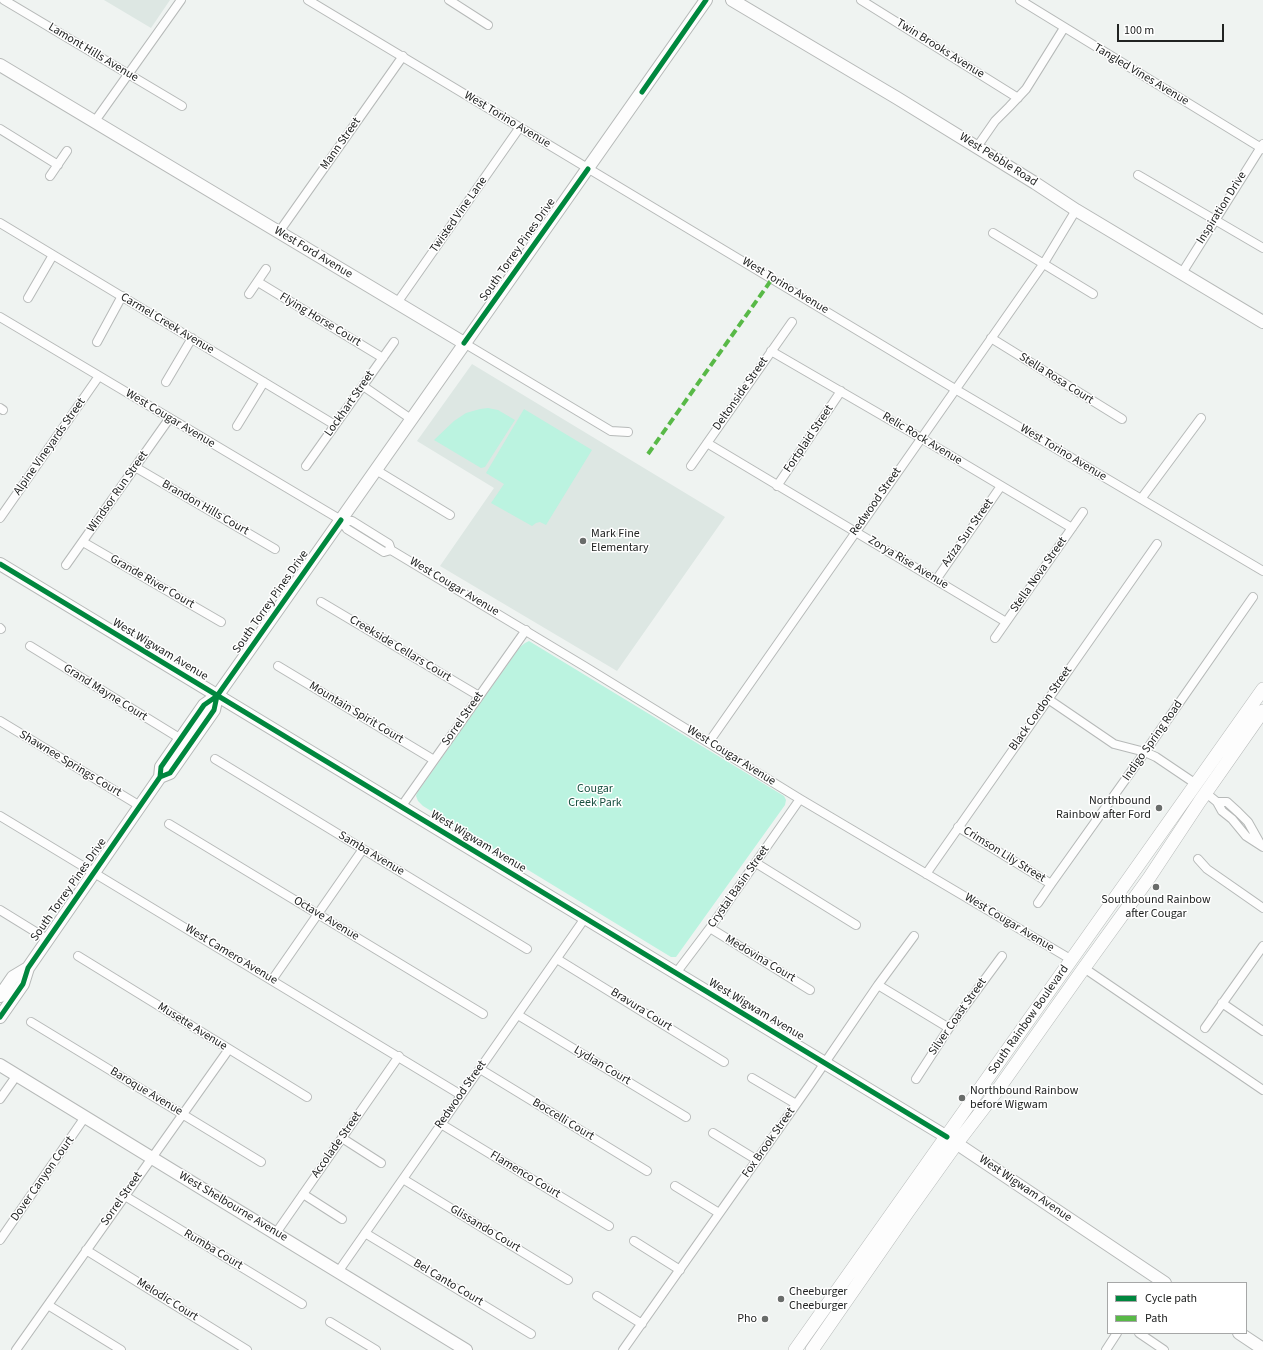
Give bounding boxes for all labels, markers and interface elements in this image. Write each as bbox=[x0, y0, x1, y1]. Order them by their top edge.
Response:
street label: Twin Brooks Avenue bbox=[893, 16, 987, 82]
scale bar bbox=[1119, 16, 1226, 42]
street label: Lamont Hills Avenue bbox=[45, 20, 141, 86]
text: 100 m bbox=[1124, 22, 1154, 39]
street label: Tangled Vines Avenue bbox=[1091, 41, 1191, 109]
street label: West Torino Avenue bbox=[461, 89, 553, 151]
street label: Mann Street bbox=[318, 115, 364, 173]
street label: West Pebble Road bbox=[956, 130, 1040, 190]
street label: Inspiration Drive bbox=[1194, 169, 1250, 247]
street label: Twisted Vine Lane bbox=[427, 174, 491, 256]
street label: South Torrey Pines Drive bbox=[477, 196, 559, 304]
street label: West Ford Avenue bbox=[271, 224, 355, 282]
street label: West Torino Avenue bbox=[739, 255, 831, 317]
street label: Carmel Creek Avenue bbox=[118, 290, 216, 358]
street label: Flying Horse Court bbox=[277, 290, 363, 350]
street label: Stella Rosa Court bbox=[1016, 350, 1096, 408]
street label: Deltonside Street bbox=[710, 354, 772, 434]
street label: Lockhart Street bbox=[322, 368, 378, 440]
street label: West Cougar Avenue bbox=[123, 387, 217, 451]
street label: Alpine Vineyards Street bbox=[11, 396, 89, 498]
street label: Fortplaid Street bbox=[781, 403, 837, 475]
street label: Relic Rock Avenue bbox=[879, 410, 965, 468]
street label: West Torino Avenue bbox=[1017, 422, 1109, 484]
street label: Windsor Run Street bbox=[85, 449, 151, 535]
street label: Redwood Street bbox=[847, 465, 905, 539]
street label: Brandon Hills Court bbox=[159, 477, 251, 539]
street label: Aziza Sun Street bbox=[939, 496, 997, 570]
place label: Mark Fine Elementary bbox=[591, 527, 649, 555]
street label: Zorya Rise Avenue bbox=[865, 533, 951, 593]
street label: Stella Nova Street bbox=[1008, 535, 1070, 615]
marker: Mark Fine Elementary bbox=[578, 536, 588, 546]
street label: South Torrey Pines Drive bbox=[230, 548, 312, 656]
street label: Grande River Court bbox=[107, 552, 197, 612]
street label: West Cougar Avenue bbox=[407, 555, 501, 619]
street label: Creekside Cellars Court bbox=[346, 613, 454, 685]
street label: West Wigwam Avenue bbox=[110, 616, 210, 684]
street label: Grand Mayne Court bbox=[60, 661, 150, 725]
street label: Black Cordon Street bbox=[1007, 664, 1075, 754]
street label: Mountain Spirit Court bbox=[306, 679, 406, 747]
street label: Sorrel Street bbox=[439, 689, 487, 749]
street label: Indigo Spring Road bbox=[1120, 698, 1186, 784]
street label: West Cougar Avenue bbox=[684, 723, 778, 789]
street label: Shawnee Springs Court bbox=[16, 728, 124, 800]
park label: Cougar Creek Park bbox=[568, 782, 622, 810]
place label: Northbound Rainbow after Ford bbox=[1056, 794, 1151, 822]
marker: Northbound Rainbow after Ford bbox=[1154, 803, 1164, 813]
street label: West Wigwam Avenue bbox=[428, 808, 528, 876]
street label: Crimson Lily Street bbox=[960, 824, 1048, 886]
street label: Samba Avenue bbox=[335, 829, 407, 879]
street label: South Torrey Pines Drive bbox=[28, 836, 110, 944]
street label: Crystal Basin Street bbox=[705, 843, 773, 931]
marker: Southbound Rainbow after Cougar bbox=[1151, 882, 1161, 892]
street label: West Cougar Avenue bbox=[962, 891, 1056, 955]
place label: Southbound Rainbow after Cougar bbox=[1101, 893, 1211, 921]
street label: Octave Avenue bbox=[291, 894, 361, 944]
street label: West Camero Avenue bbox=[182, 922, 280, 988]
street label: Medovina Court bbox=[722, 932, 798, 986]
street label: South Rainbow Boulevard bbox=[986, 963, 1072, 1077]
street label: West Wigwam Avenue bbox=[706, 976, 806, 1044]
street label: Silver Coast Street bbox=[926, 976, 990, 1058]
street label: Bravura Court bbox=[608, 985, 674, 1035]
street label: Musette Avenue bbox=[155, 1000, 229, 1054]
street label: Lydian Court bbox=[571, 1043, 633, 1089]
street label: Redwood Street bbox=[432, 1058, 490, 1132]
street label: Baroque Avenue bbox=[107, 1065, 185, 1119]
place label: Northbound Rainbow before Wigwam bbox=[970, 1084, 1078, 1112]
marker: Northbound Rainbow before Wigwam bbox=[957, 1093, 967, 1103]
street label: Boccelli Court bbox=[529, 1096, 597, 1144]
street label: Fox Brook Street bbox=[739, 1105, 799, 1181]
street label: Accolade Street bbox=[309, 1109, 365, 1181]
street label: Dover Canyon Court bbox=[8, 1134, 78, 1224]
street label: Flamenco Court bbox=[487, 1148, 563, 1202]
street label: West Wigwam Avenue bbox=[976, 1153, 1074, 1225]
street label: Sorrel Street bbox=[98, 1169, 146, 1229]
street label: West Shelbourne Avenue bbox=[176, 1169, 290, 1245]
street label: Glissando Court bbox=[447, 1202, 523, 1256]
street label: Rumba Court bbox=[181, 1227, 245, 1273]
street label: Bel Canto Court bbox=[411, 1257, 485, 1309]
street label: Melodic Court bbox=[134, 1275, 200, 1325]
legend bbox=[1107, 1282, 1247, 1334]
place label: Cheeburger Cheeburger bbox=[789, 1285, 847, 1313]
text: Cycle path bbox=[1145, 1290, 1197, 1307]
marker: Cheeburger Cheeburger bbox=[776, 1294, 786, 1304]
text: Path bbox=[1145, 1310, 1168, 1327]
place label: Pho bbox=[737, 1312, 757, 1326]
marker: Pho bbox=[760, 1314, 770, 1324]

